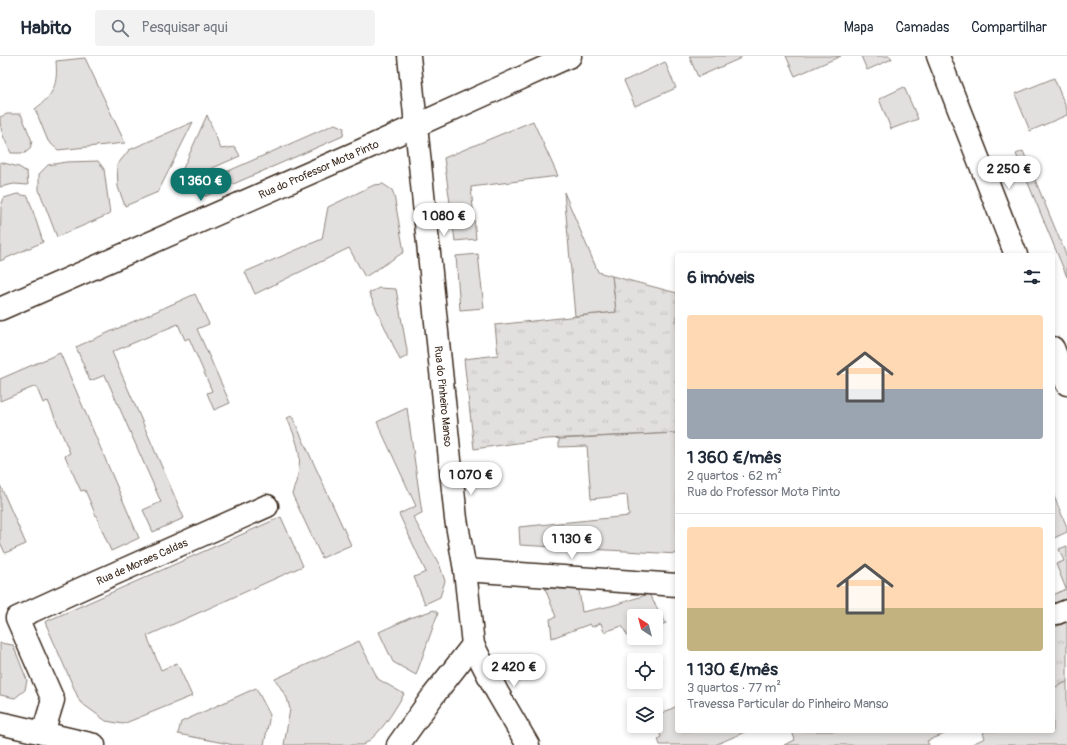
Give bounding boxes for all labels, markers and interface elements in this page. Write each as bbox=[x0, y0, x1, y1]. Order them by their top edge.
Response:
search box bbox=[95, 10, 375, 46]
text: Habito bbox=[20, 16, 71, 40]
icon: search bbox=[109, 17, 131, 39]
text: Pesquisar aqui bbox=[141, 18, 228, 37]
text: Mapa bbox=[844, 19, 873, 36]
text: Camadas bbox=[895, 19, 949, 36]
text: Compartilhar bbox=[971, 19, 1047, 36]
street label: Rua do Professor Mota Pinto bbox=[257, 137, 381, 201]
pin: 2 250 € bbox=[972, 156, 1046, 190]
text: 2 250 € bbox=[987, 161, 1031, 177]
pin: 1 360 € bbox=[164, 168, 238, 202]
text: 1 360 € bbox=[179, 173, 223, 189]
pin: 1 080 € bbox=[407, 203, 481, 237]
text: 1 080 € bbox=[422, 208, 466, 224]
icon: filters bbox=[1021, 266, 1043, 288]
text: 6 imóveis bbox=[687, 267, 754, 288]
icon: home bbox=[829, 341, 901, 413]
street label: Rua do Pinheiro Manso bbox=[432, 345, 455, 447]
text: 1 360 €/mês bbox=[687, 447, 781, 468]
pin: 1 070 € bbox=[434, 462, 508, 496]
text: 1 070 € bbox=[449, 467, 493, 483]
text: 2 quartos · 62 m² bbox=[687, 468, 782, 484]
text: Rua do Professor Mota Pinto bbox=[687, 484, 840, 500]
pin: 1 130 € bbox=[535, 526, 609, 560]
text: 1 130 € bbox=[552, 531, 592, 547]
street label: Rua de Moraes Caldas bbox=[94, 536, 189, 587]
icon: home bbox=[829, 553, 901, 625]
north arrow bbox=[627, 609, 663, 645]
map controls bbox=[627, 609, 663, 733]
button: locate bbox=[627, 653, 663, 689]
pin: 2 420 € bbox=[477, 654, 551, 688]
text: 2 420 € bbox=[491, 659, 537, 675]
text: 1 130 €/mês bbox=[687, 659, 778, 680]
text: 3 quartos · 77 m² bbox=[687, 680, 781, 696]
text: Travessa Particular do Pinheiro Manso bbox=[687, 696, 888, 712]
button: layers bbox=[627, 697, 663, 733]

